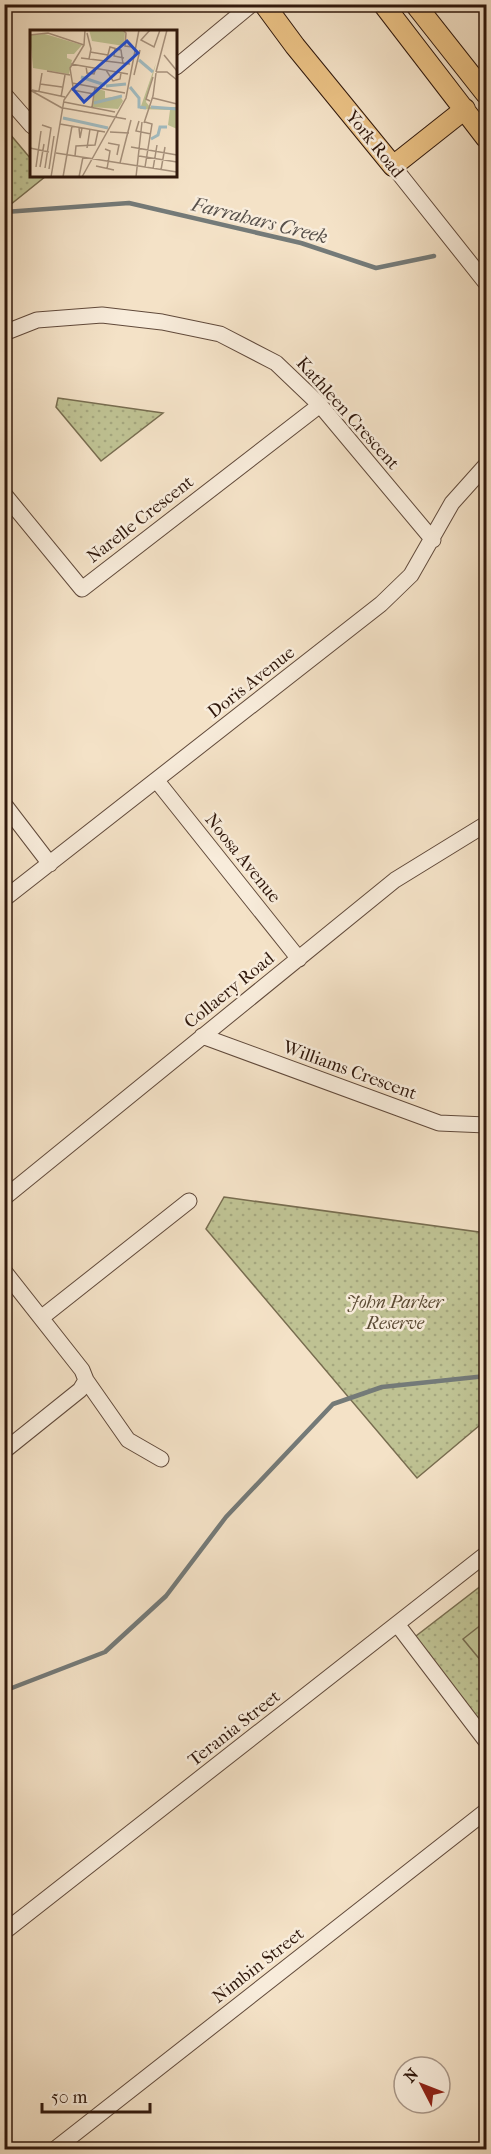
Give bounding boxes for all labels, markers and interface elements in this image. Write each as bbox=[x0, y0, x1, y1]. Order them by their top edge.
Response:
inset map bbox=[30, 30, 177, 177]
street label: York Road bbox=[341, 106, 408, 182]
water label: Farrahars Creek bbox=[188, 192, 330, 249]
street label: Kathleen Crescent bbox=[292, 353, 404, 474]
street label: Narelle Crescent bbox=[83, 471, 198, 567]
street label: Doris Avenue bbox=[204, 642, 299, 723]
street label: Noosa Avenue bbox=[200, 810, 285, 907]
street label: Collaery Road bbox=[180, 948, 279, 1033]
street label: Williams Crescent bbox=[279, 1036, 420, 1105]
park label: John Parker Reserve bbox=[347, 1292, 445, 1334]
street label: Terania Street bbox=[184, 1686, 285, 1771]
street label: Nimbin Street bbox=[208, 1923, 309, 2008]
north arrow bbox=[392, 2055, 452, 2115]
text: N bbox=[400, 2064, 423, 2086]
scale bar bbox=[42, 2076, 150, 2114]
text: 50 m bbox=[51, 2087, 88, 2108]

